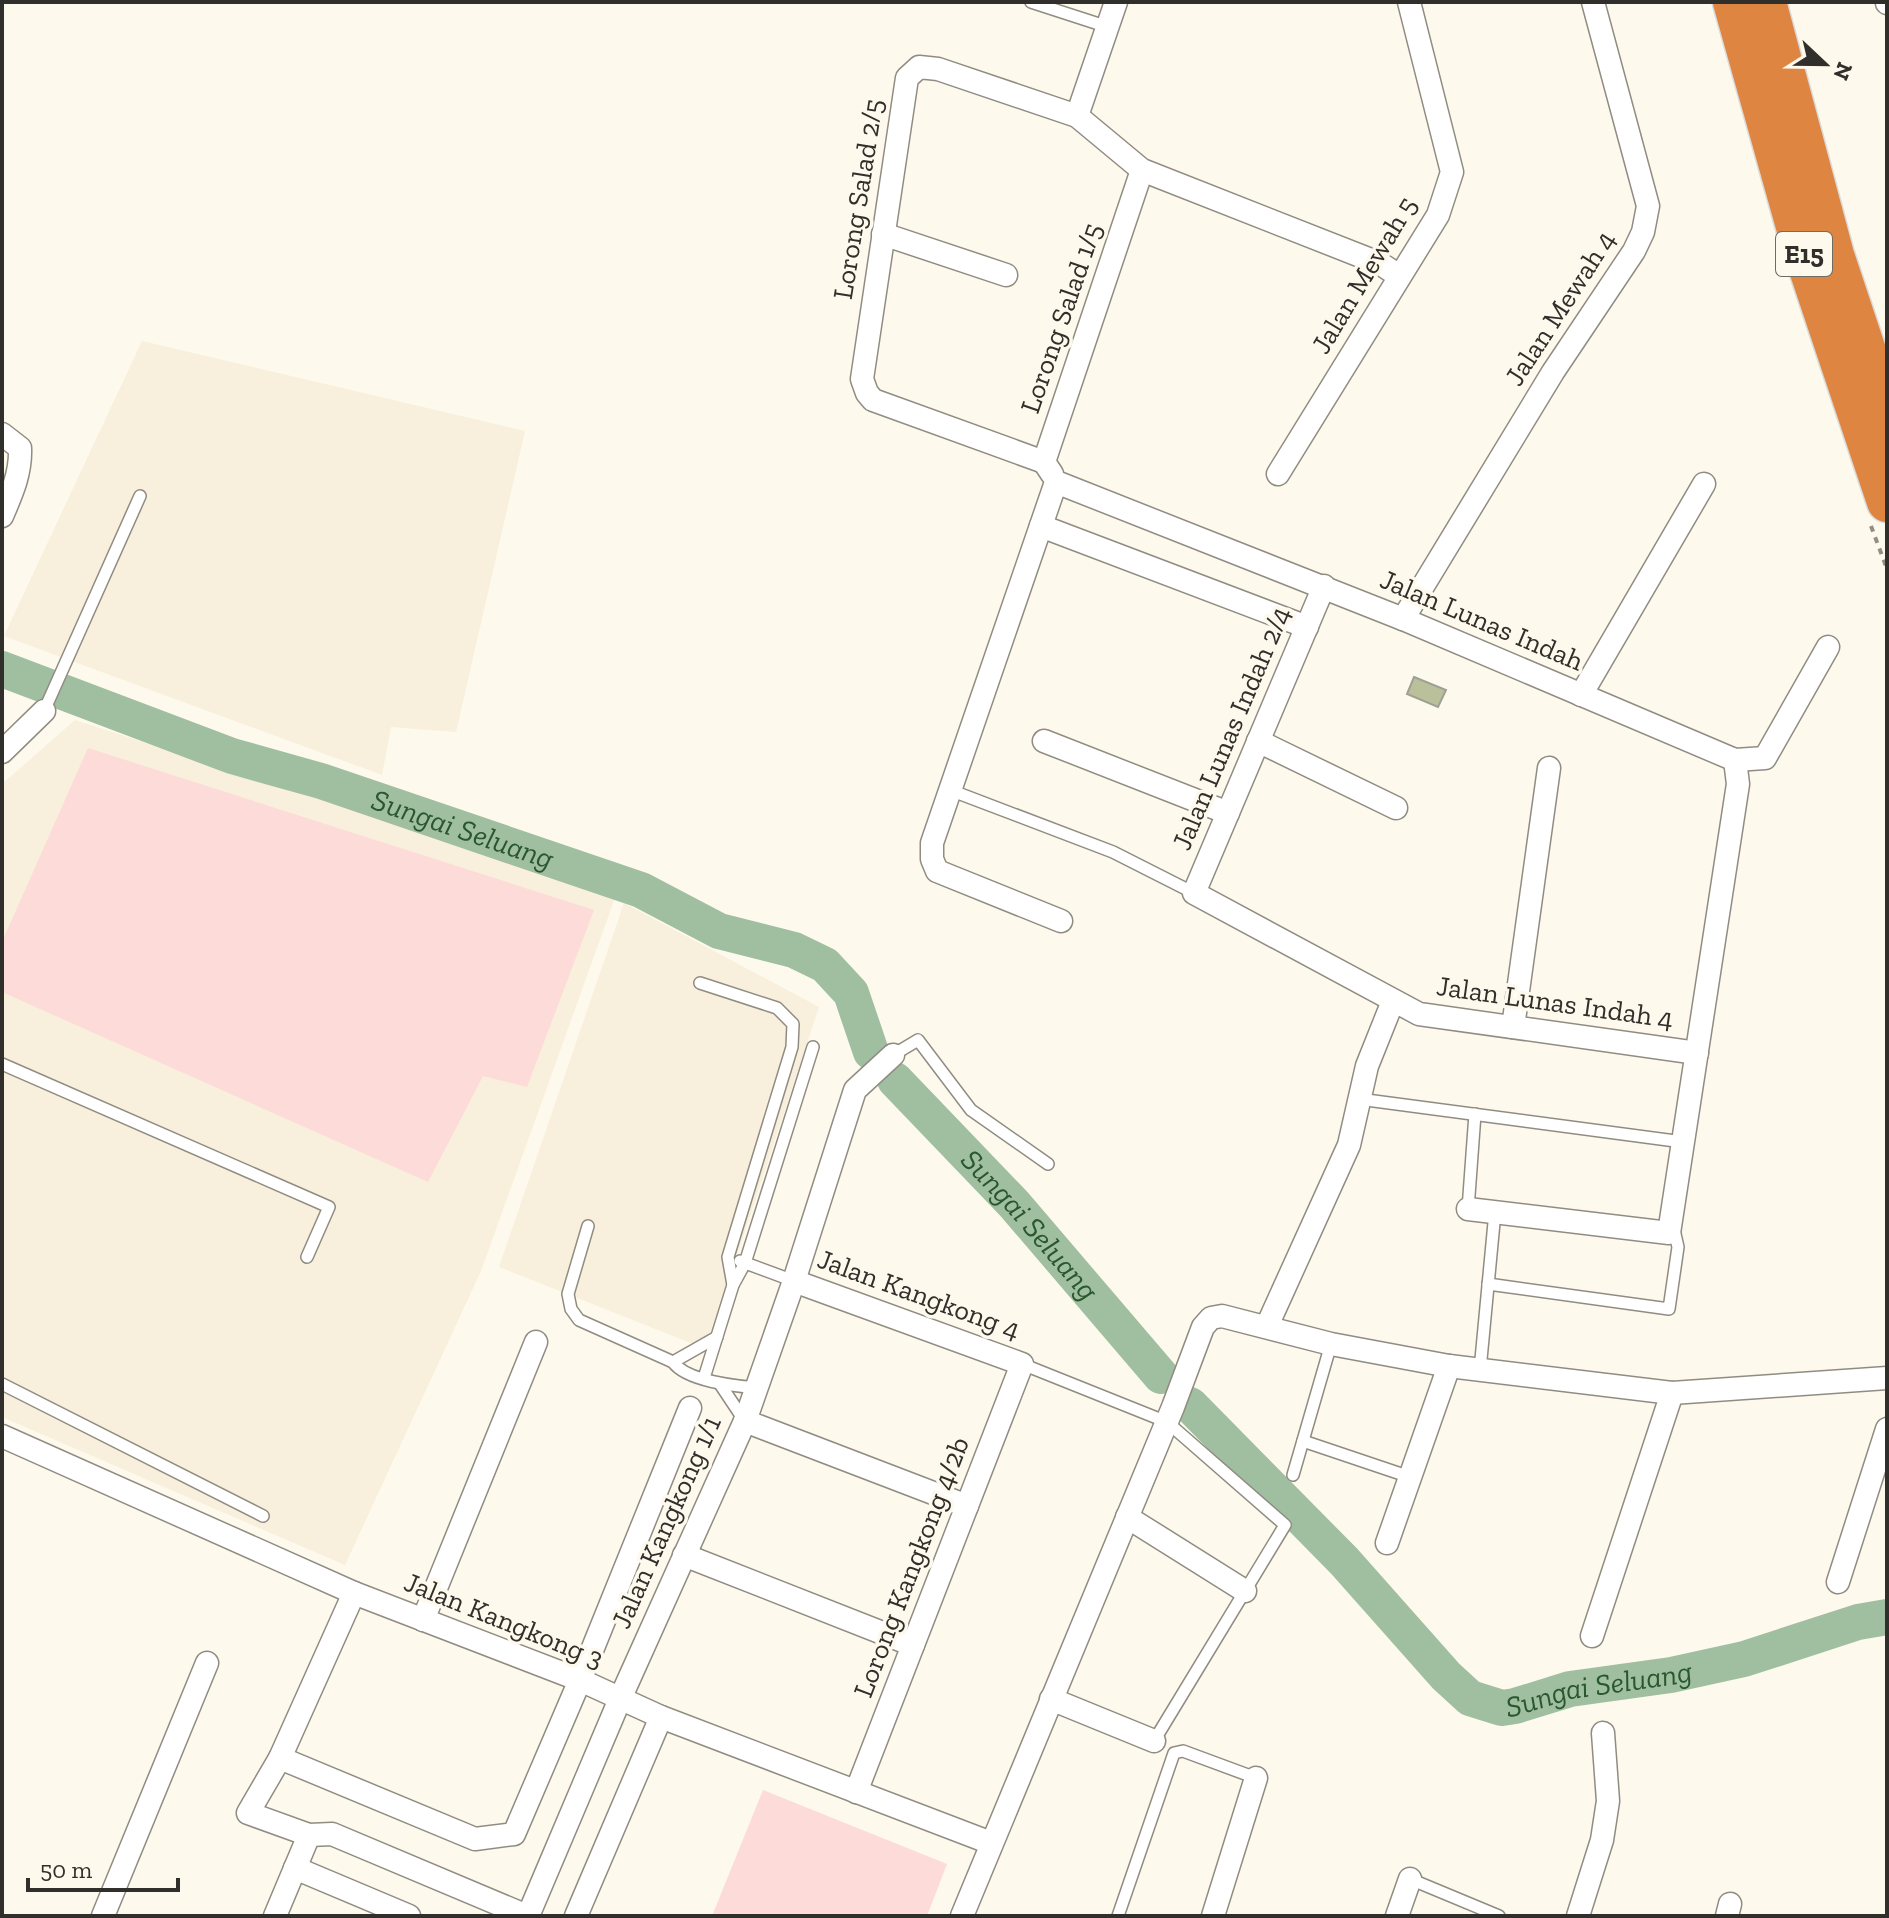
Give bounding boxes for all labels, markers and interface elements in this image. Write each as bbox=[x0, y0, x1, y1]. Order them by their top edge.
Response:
north arrow bbox=[1785, 24, 1865, 104]
text: N bbox=[1827, 58, 1859, 84]
street label: Lorong Salad 2/5 bbox=[826, 96, 890, 302]
street label: Jalan Mewah 5 bbox=[1304, 191, 1424, 359]
street label: Lorong Salad 1/5 bbox=[1013, 219, 1109, 417]
street label: Jalan Mewah 4 bbox=[1498, 224, 1622, 392]
road number: E15 bbox=[1776, 232, 1832, 276]
street label: Jalan Lunas Indah bbox=[1375, 562, 1589, 678]
street label: Jalan Lunas Indah 2/4 bbox=[1165, 601, 1297, 855]
water label: Sungai Seluang bbox=[367, 782, 559, 877]
street label: Jalan Lunas Indah 4 bbox=[1435, 969, 1675, 1035]
water label: Sungai Seluang bbox=[953, 1142, 1107, 1308]
street label: Jalan Kangkong 4 bbox=[813, 1242, 1025, 1346]
street label: Jalan Kangkong 1/1 bbox=[604, 1410, 728, 1633]
street label: Lorong Kangkong 4/2b bbox=[846, 1432, 976, 1702]
street label: Jalan Kangkong 3 bbox=[400, 1565, 608, 1675]
water label: Sungai Seluang bbox=[1503, 1653, 1696, 1725]
scale bar bbox=[28, 1842, 178, 1892]
text: 50 m bbox=[40, 1855, 93, 1884]

